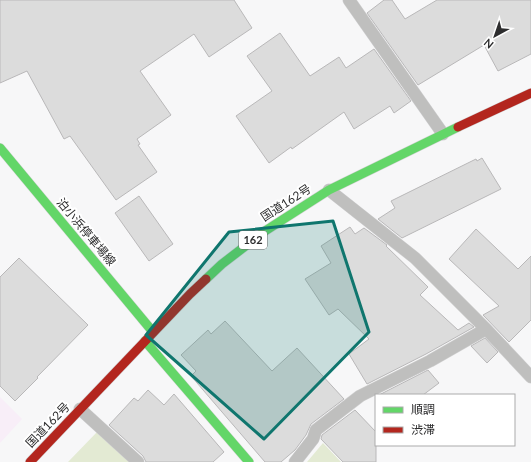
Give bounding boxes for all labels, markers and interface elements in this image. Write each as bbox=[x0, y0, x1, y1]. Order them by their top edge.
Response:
north arrow bbox=[475, 16, 515, 56]
text: N bbox=[481, 36, 496, 52]
street label: 国道162号 bbox=[258, 181, 314, 224]
street label: 泊小浜停車場線 bbox=[54, 195, 119, 269]
road number: 162 bbox=[239, 231, 267, 249]
legend bbox=[375, 394, 515, 446]
street label: 国道162号 bbox=[22, 399, 73, 450]
text: 順調 bbox=[411, 402, 435, 417]
text: 渋滞 bbox=[411, 422, 435, 437]

